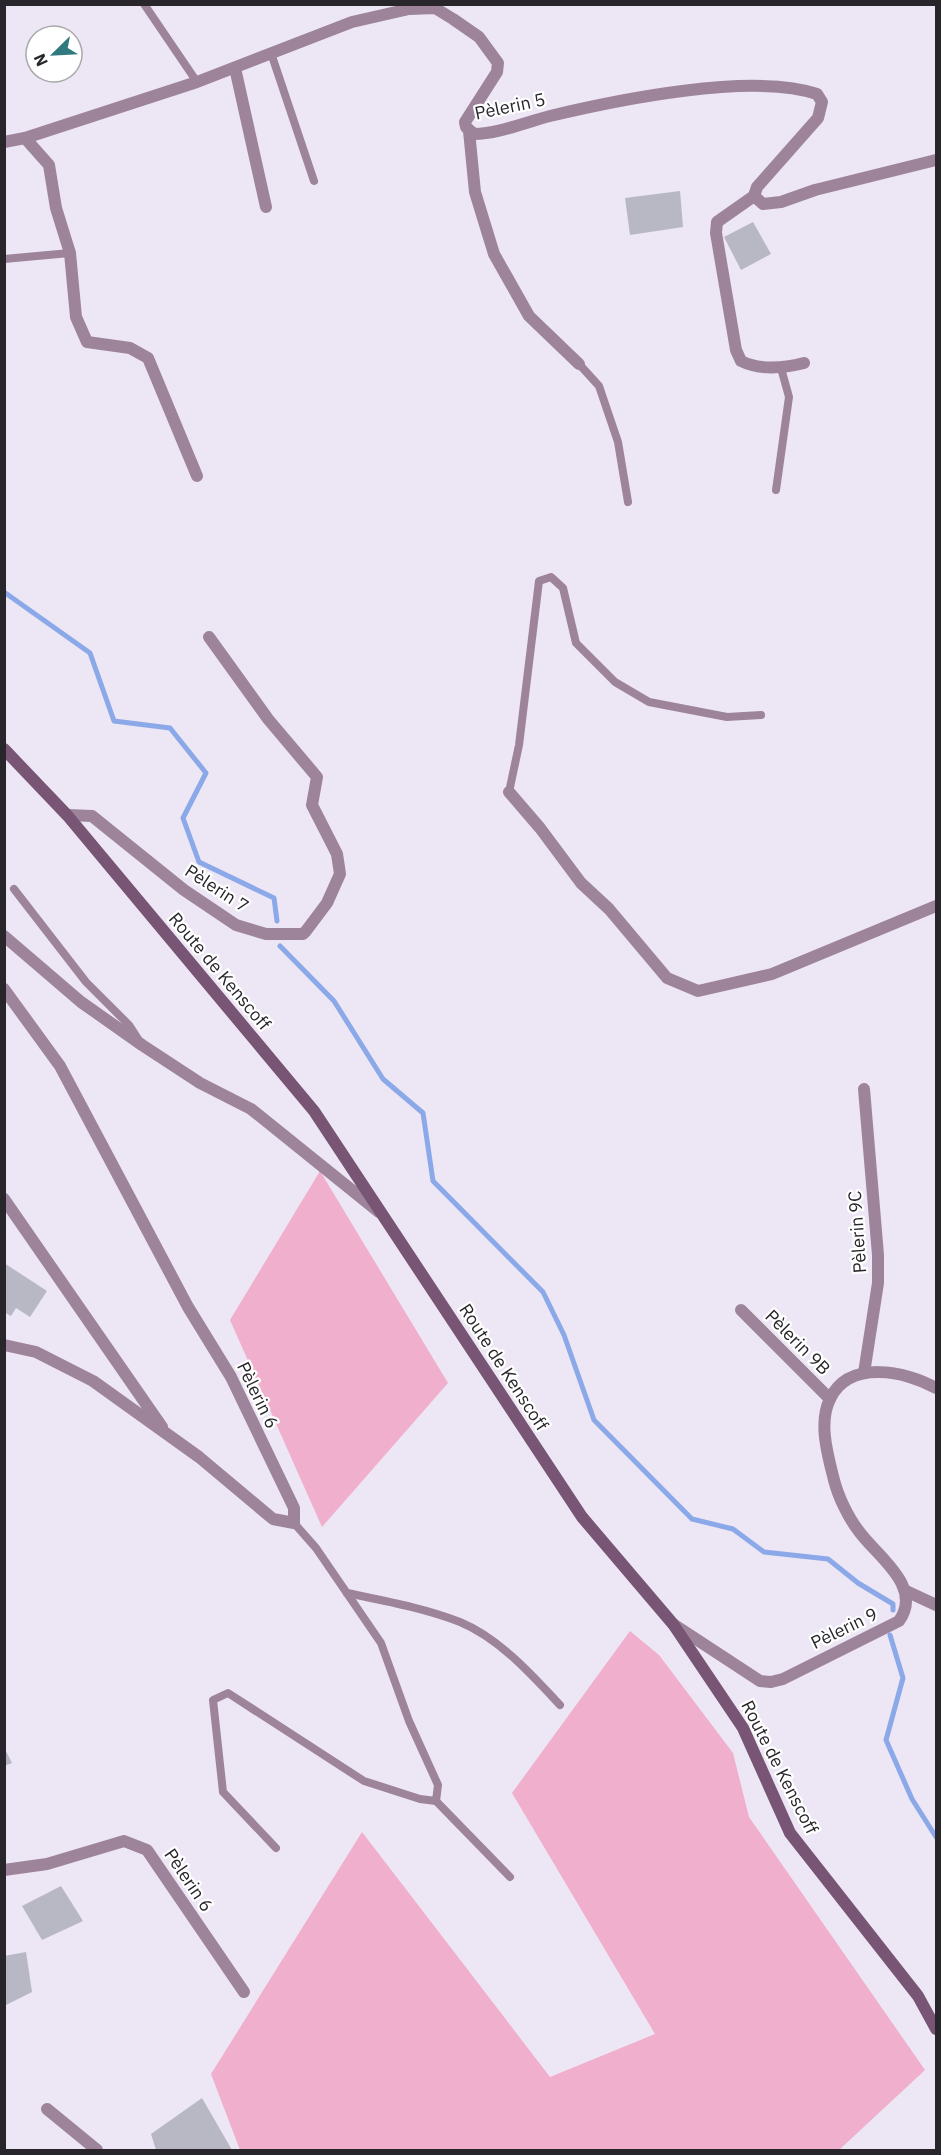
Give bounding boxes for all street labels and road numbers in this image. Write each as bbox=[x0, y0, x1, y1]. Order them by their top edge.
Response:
street label: Pèlerin 5 bbox=[473, 87, 547, 125]
street label: Pèlerin 7 bbox=[181, 859, 253, 917]
street label: Route de Kenscoff bbox=[164, 907, 276, 1035]
street label: Pèlerin 9C bbox=[843, 1190, 871, 1274]
street label: Route de Kenscoff bbox=[454, 1299, 554, 1435]
street label: Pèlerin 9B bbox=[760, 1304, 836, 1380]
street label: Pèlerin 6 bbox=[232, 1358, 284, 1432]
street label: Pèlerin 9 bbox=[807, 1602, 881, 1654]
street label: Route de Kenscoff bbox=[736, 1696, 824, 1838]
street label: Pèlerin 6 bbox=[159, 1844, 219, 1916]

